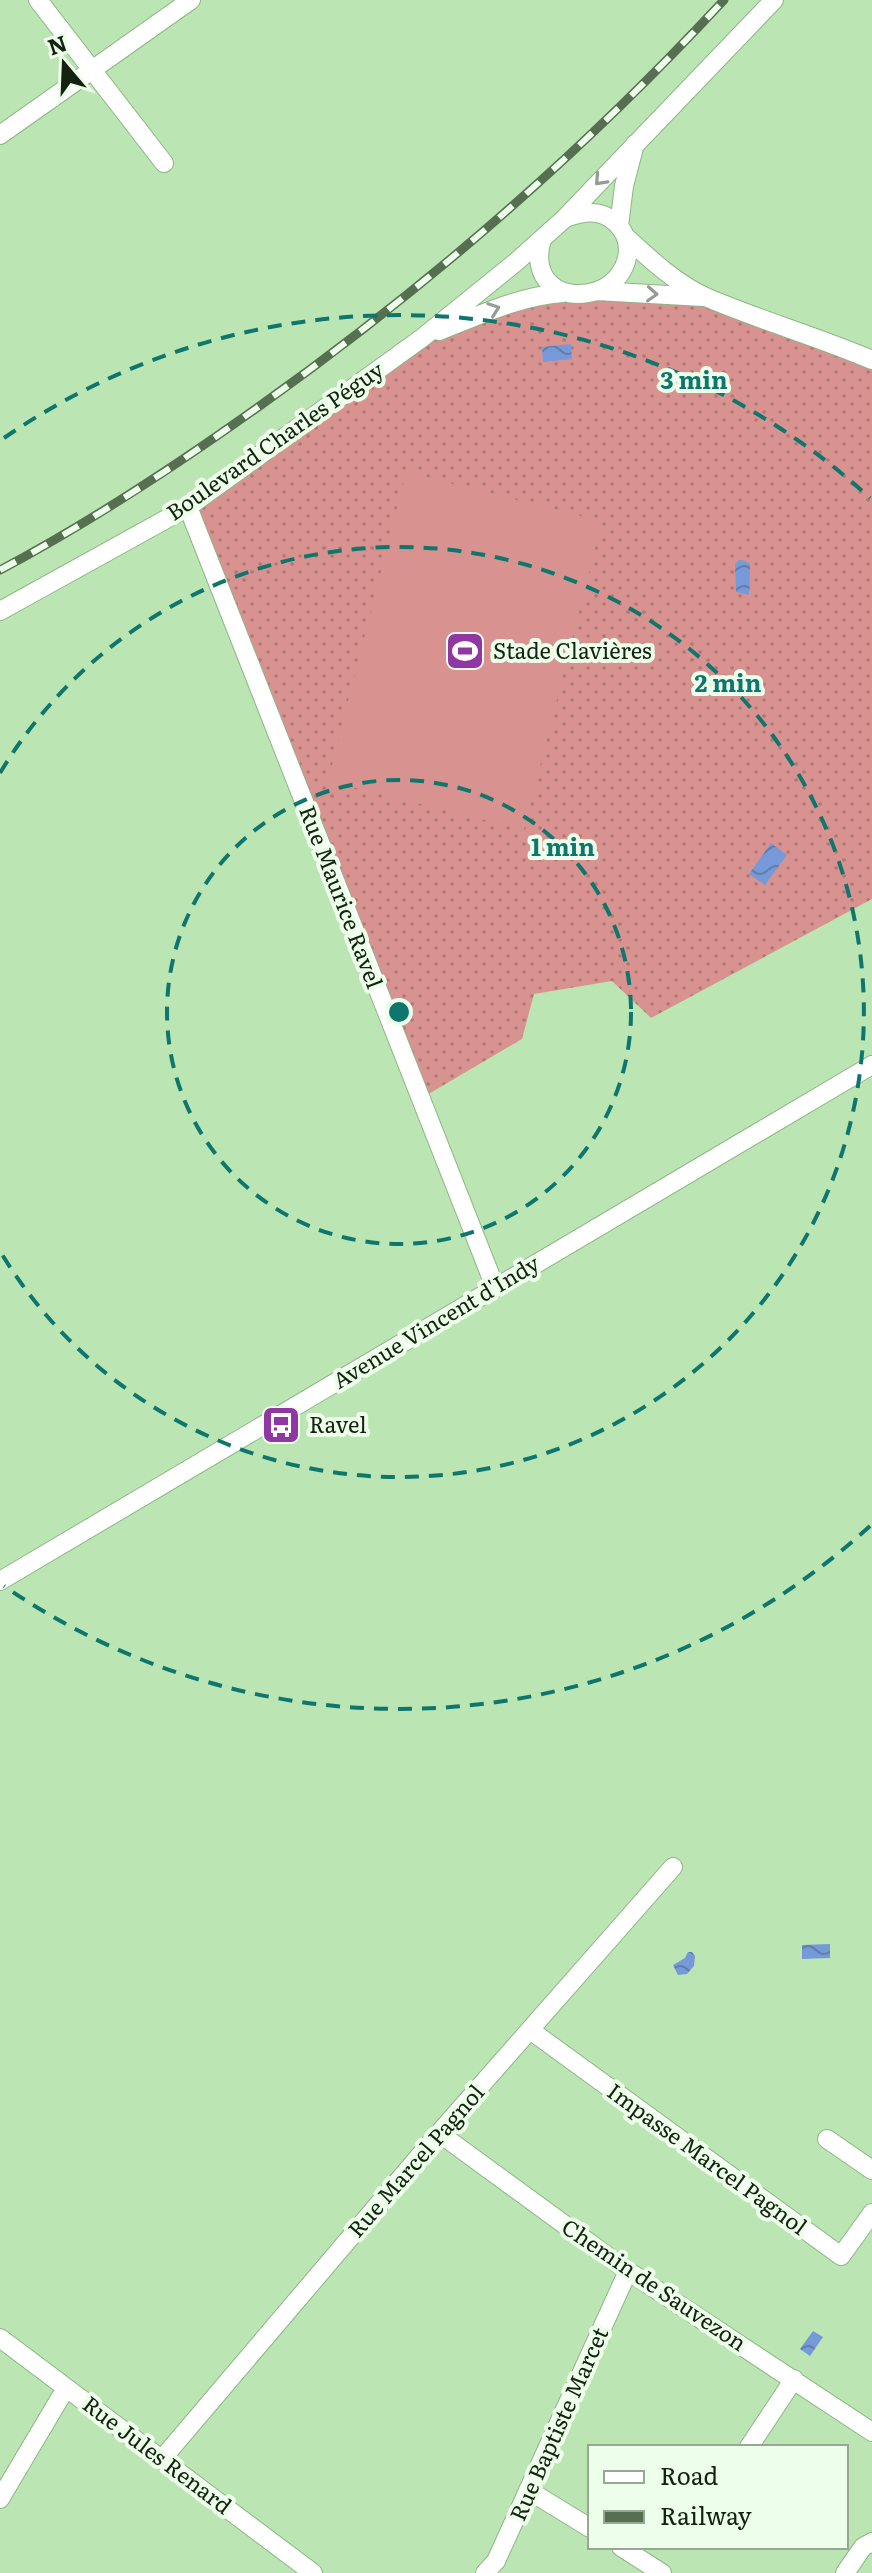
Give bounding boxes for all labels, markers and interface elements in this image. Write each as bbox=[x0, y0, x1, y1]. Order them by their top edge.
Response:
north arrow bbox=[24, 24, 104, 104]
text: N bbox=[43, 25, 71, 62]
one-way arrow bbox=[594, 171, 609, 185]
one-way arrow bbox=[646, 285, 658, 302]
one-way arrow bbox=[487, 302, 501, 319]
street label: Boulevard Charles Péguy bbox=[159, 352, 390, 527]
text: 3 min bbox=[660, 361, 728, 396]
sports icon: Stade Clavières bbox=[444, 630, 486, 672]
place label: Stade Clavières bbox=[493, 633, 652, 666]
text: 2 min bbox=[694, 664, 762, 699]
street label: Rue Maurice Ravel bbox=[292, 800, 392, 993]
text: 1 min bbox=[531, 828, 595, 863]
centre of rings bbox=[385, 998, 413, 1026]
street label: Avenue Vincent d'Indy bbox=[326, 1246, 545, 1396]
bus stop icon: Ravel bbox=[260, 1404, 302, 1446]
place label: Ravel bbox=[309, 1407, 367, 1440]
street label: Impasse Marcel Pagnol bbox=[601, 2074, 815, 2242]
street label: Rue Marcel Pagnol bbox=[339, 2076, 491, 2244]
street label: Chemin de Sauvezon bbox=[556, 2209, 754, 2358]
street label: Rue Baptiste Marcet bbox=[500, 2321, 615, 2526]
street label: Rue Jules Renard bbox=[76, 2387, 239, 2521]
legend bbox=[588, 2445, 848, 2549]
text: Road bbox=[660, 2457, 719, 2492]
text: Railway bbox=[660, 2497, 752, 2532]

